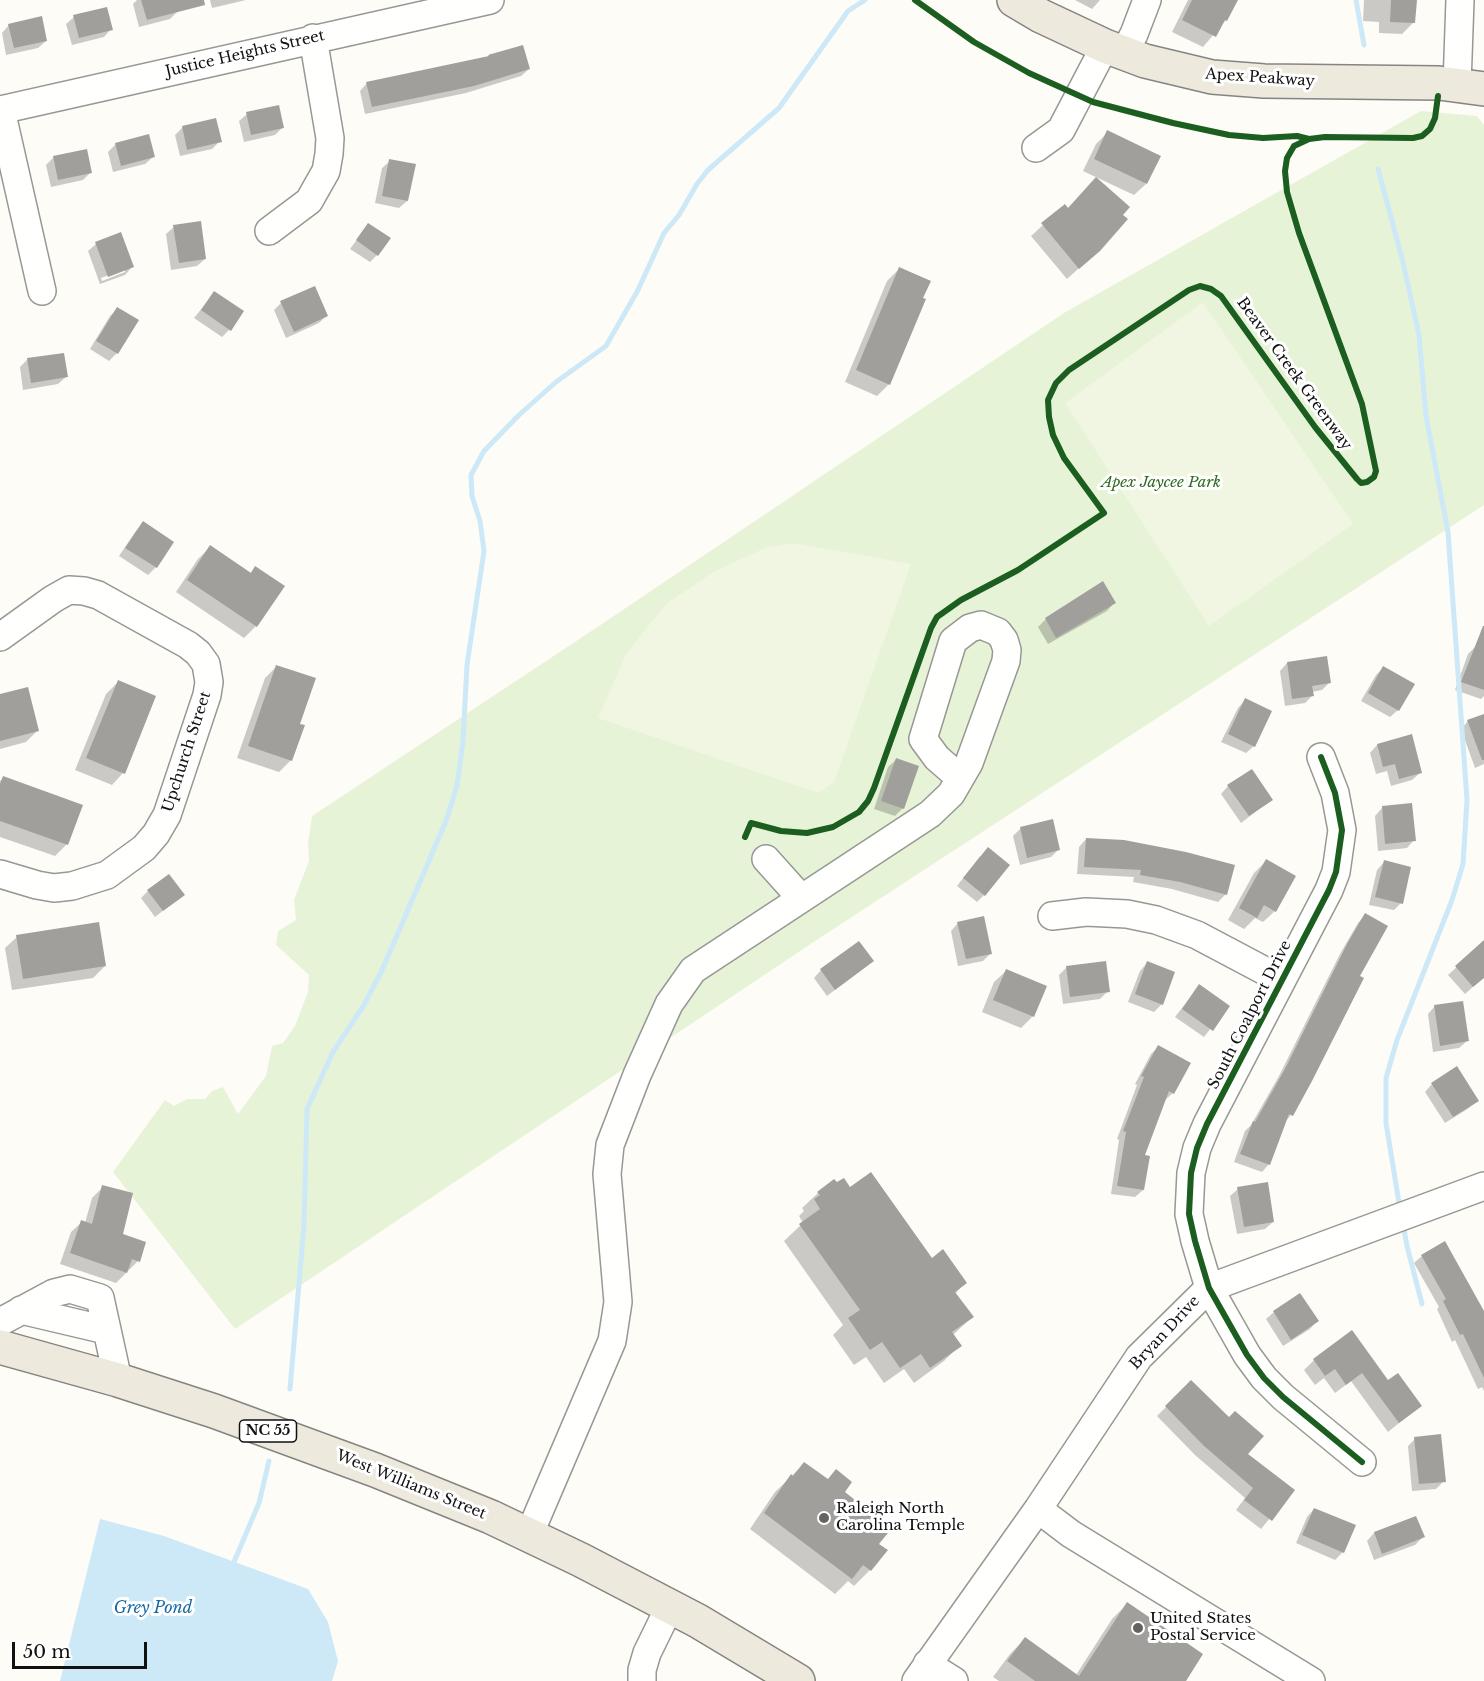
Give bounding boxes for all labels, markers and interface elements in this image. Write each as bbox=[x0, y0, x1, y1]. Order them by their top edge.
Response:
street label: Justice Heights Street bbox=[164, 27, 326, 81]
street label: Apex Peakway bbox=[1205, 65, 1315, 91]
street label: Beaver Creek Greenway bbox=[1233, 294, 1355, 454]
park label: Apex Jaycee Park bbox=[1101, 474, 1221, 492]
street label: Upchurch Street bbox=[159, 689, 215, 815]
street label: South Coalport Drive bbox=[1205, 937, 1295, 1093]
street label: Bryan Drive bbox=[1126, 1293, 1204, 1373]
road number: NC 55 bbox=[240, 1420, 296, 1442]
street label: West Williams Street bbox=[333, 1447, 489, 1523]
place label: Raleigh North Carolina Temple bbox=[836, 1500, 965, 1535]
marker: Raleigh North Carolina Temple bbox=[817, 1511, 831, 1525]
water label: Grey Pond bbox=[114, 1598, 192, 1618]
place label: United States Postal Service bbox=[1150, 1610, 1256, 1645]
marker: United States Postal Service bbox=[1131, 1621, 1145, 1635]
scale bar bbox=[15, 1630, 150, 1668]
text: 50 m bbox=[23, 1641, 71, 1663]

